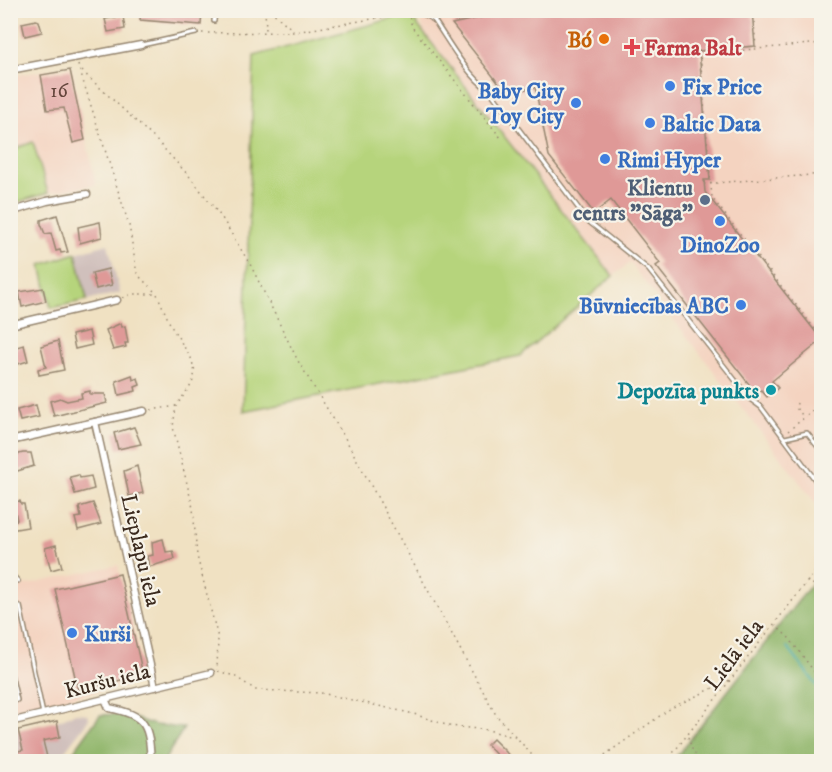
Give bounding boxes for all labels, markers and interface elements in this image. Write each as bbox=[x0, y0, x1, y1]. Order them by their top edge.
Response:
place label: Bó bbox=[567, 27, 592, 54]
marker: Bó bbox=[597, 32, 611, 46]
place label: Farma Balt bbox=[644, 35, 742, 62]
marker: Farma Balt bbox=[625, 40, 639, 54]
place label: Fix Price bbox=[682, 74, 762, 101]
place label: Baby City Toy City bbox=[478, 78, 565, 130]
house number: 16 bbox=[50, 79, 68, 104]
marker: Fix Price bbox=[663, 79, 677, 93]
marker: Baby City Toy City bbox=[569, 96, 583, 110]
place label: Baltic Data bbox=[662, 111, 761, 138]
marker: Baltic Data bbox=[643, 116, 657, 130]
place label: Rimi Hyper bbox=[617, 147, 722, 174]
marker: Rimi Hyper bbox=[598, 152, 612, 166]
place label: Klientu centrs "Sāga" bbox=[573, 175, 693, 227]
marker: Klientu centrs "Sāga" bbox=[698, 193, 712, 207]
marker: DinoZoo bbox=[713, 214, 727, 228]
place label: DinoZoo bbox=[680, 232, 760, 259]
place label: Būvniecības ABC bbox=[579, 293, 729, 320]
marker: Būvniecības ABC bbox=[734, 298, 748, 312]
place label: Depozīta punkts bbox=[617, 378, 760, 405]
marker: Depozīta punkts bbox=[764, 383, 778, 397]
street label: Lieplapu iela bbox=[114, 491, 167, 610]
street label: Lielā iela bbox=[699, 613, 770, 696]
place label: Kurši bbox=[84, 621, 131, 648]
marker: Kurši bbox=[65, 626, 79, 640]
street label: Kuršu iela bbox=[62, 658, 154, 705]

